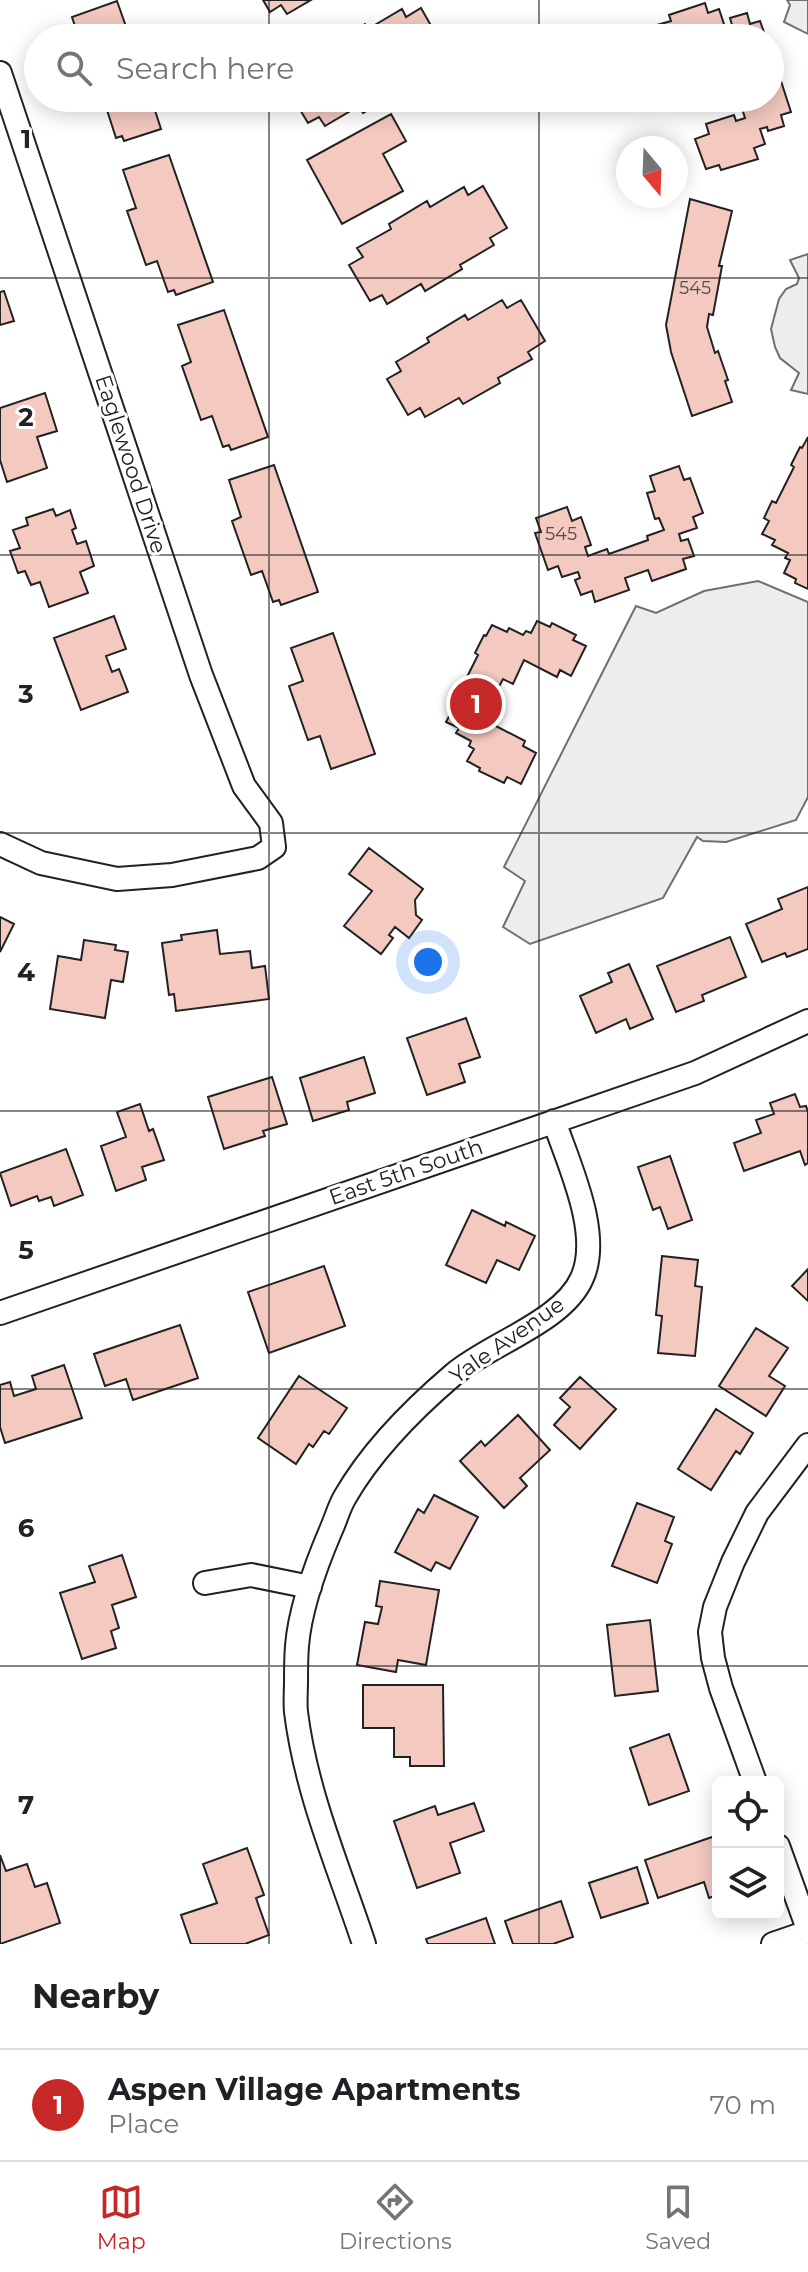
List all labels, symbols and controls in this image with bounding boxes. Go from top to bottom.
search box [24,24,784,112]
icon: search [52,46,96,90]
text: Search here [116,50,294,87]
text: 1 [21,123,31,155]
north arrow [616,136,688,208]
house number: 545 [679,277,711,299]
street label: Eaglewood Drive [89,371,173,557]
text: 2 [18,401,34,433]
house number: 545 [545,523,577,545]
pin: 1 [450,674,502,734]
text: 3 [17,678,34,710]
your location [408,942,448,982]
text: 4 [17,956,35,988]
street label: East 5th South [326,1133,486,1211]
text: 5 [18,1234,34,1266]
street label: Yale Avenue [445,1291,569,1389]
text: 6 [18,1512,35,1544]
map controls [712,1776,784,1920]
button: locate [712,1776,784,1848]
text: 7 [18,1789,34,1821]
button: layers [712,1848,784,1920]
text: Nearby [32,1975,159,2017]
text: Aspen Village Apartments [108,2071,521,2108]
text: 1 [53,2089,63,2121]
text: 70 m [710,2089,776,2121]
text: Place [108,2108,179,2140]
tab: Map [97,2180,146,2255]
tab: Directions [339,2180,452,2255]
tab: Saved [645,2180,711,2255]

